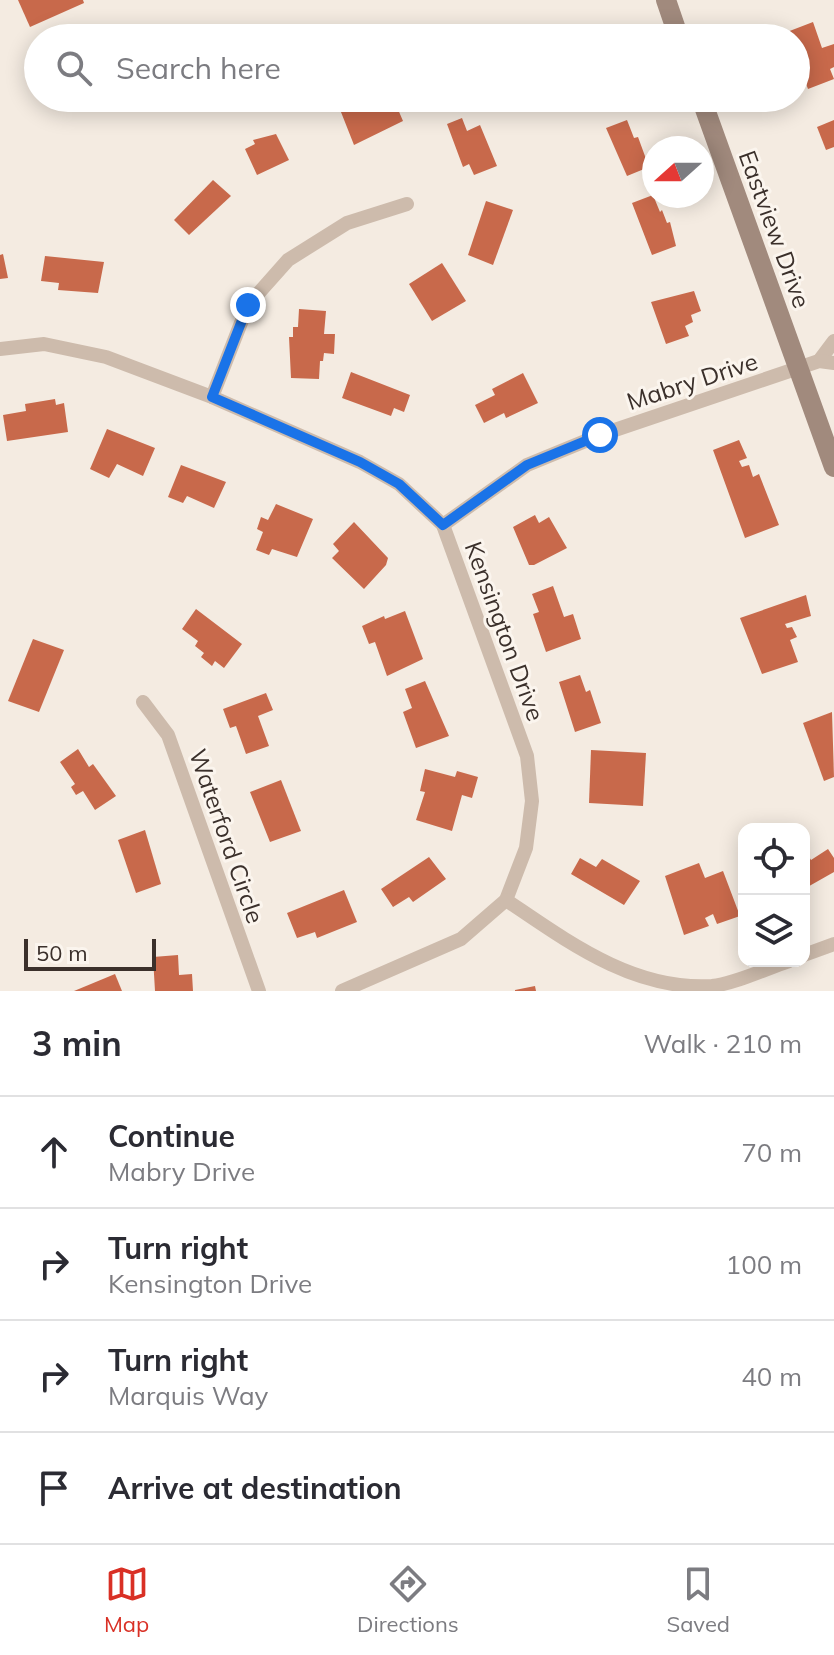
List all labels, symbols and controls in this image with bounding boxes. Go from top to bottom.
search box [24,24,810,112]
icon: search [52,46,96,90]
text: Search here [116,49,281,87]
north arrow [642,136,714,208]
street label: Eastview Drive [733,146,817,312]
route end [230,287,266,323]
street label: Mabry Drive [623,346,761,416]
route start [582,417,618,453]
street label: Kensington Drive [459,537,551,725]
street label: Waterford Circle [183,745,271,927]
map controls [738,823,810,967]
button: locate [738,823,810,895]
button: layers [738,895,810,967]
scale bar [24,935,156,971]
text: 50 m [36,939,87,967]
text: 3 min [32,1022,122,1065]
text: Walk · 210 m [643,1027,802,1060]
text: Continue [108,1117,235,1155]
icon: ahead [32,1130,76,1174]
text: 70 m [741,1136,802,1169]
text: Mabry Drive [108,1155,255,1188]
text: Turn right [108,1229,248,1267]
icon: right [32,1242,76,1286]
text: 100 m [726,1248,802,1281]
text: Kensington Drive [108,1267,312,1300]
text: Turn right [108,1341,248,1379]
icon: right [32,1354,76,1398]
text: 40 m [741,1360,802,1393]
text: Marquis Way [108,1379,268,1412]
icon: arrive [32,1466,76,1510]
text: Arrive at destination [108,1469,402,1507]
tab: Map [104,1562,149,1638]
tab: Directions [357,1562,459,1638]
tab: Saved [667,1562,730,1638]

